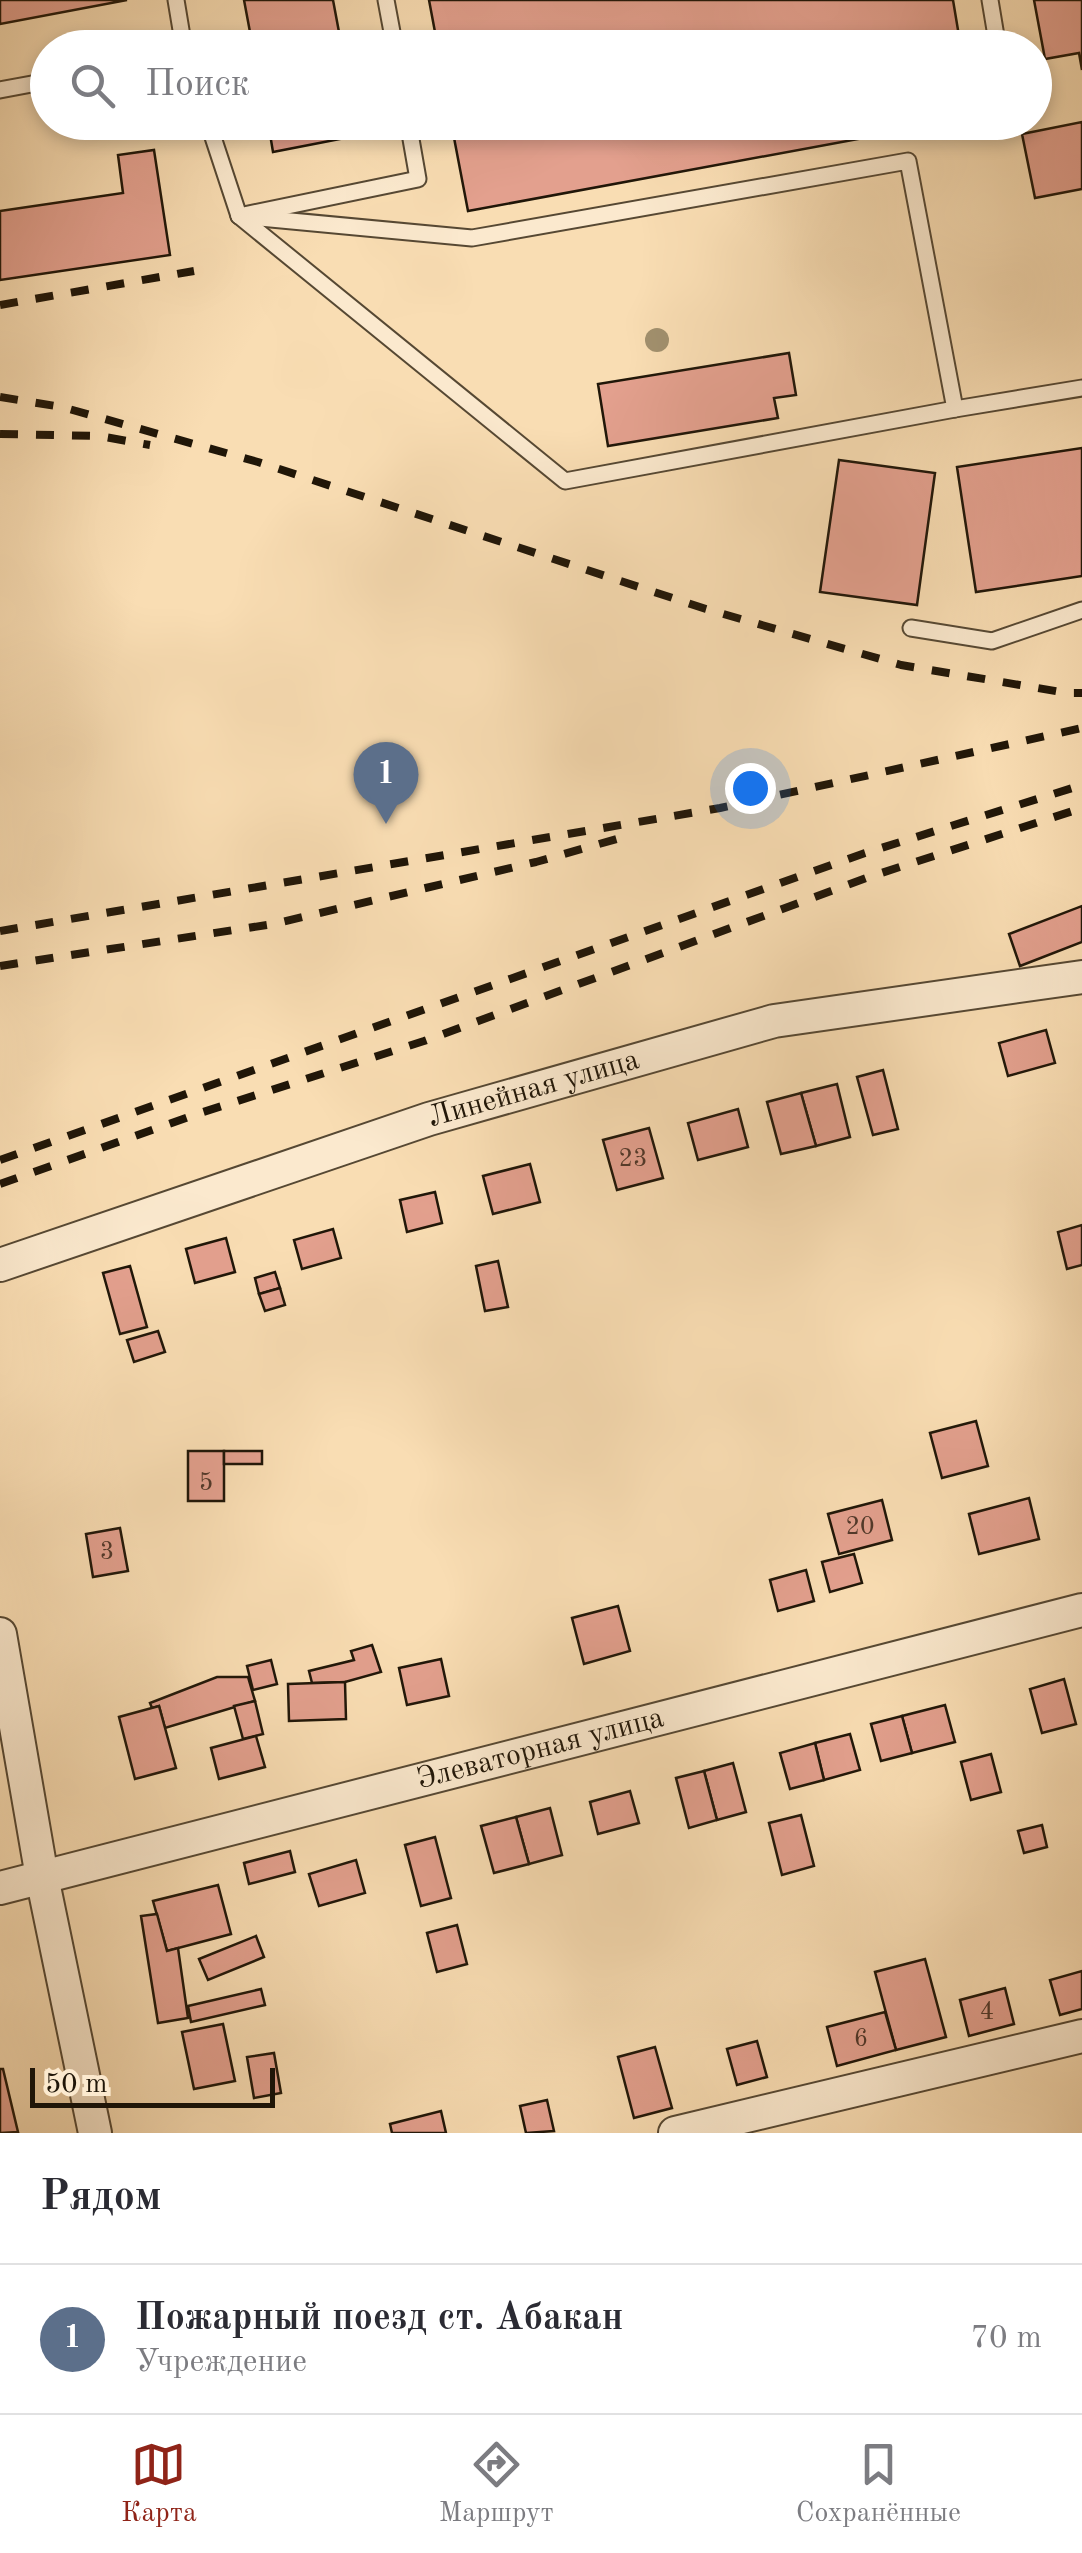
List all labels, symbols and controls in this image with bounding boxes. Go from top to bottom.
search box [30,30,1052,140]
icon: search [65,58,120,113]
text: Поиск [145,66,250,104]
pin: 1 [354,742,418,824]
your location [725,763,776,814]
street label: Линейная улица [425,1045,643,1133]
house number: 23 [618,1147,648,1172]
house number: 5 [199,1471,213,1496]
house number: 20 [845,1515,875,1540]
house number: 3 [100,1540,114,1565]
street label: Элеваторная улица [414,1703,667,1795]
house number: 4 [980,2000,994,2025]
house number: 6 [854,2027,868,2052]
scale bar [30,2063,275,2108]
text: 50 m [45,2071,108,2099]
text: Рядом [40,2177,162,2219]
text: Пожарный поезд ст. Абакан [135,2300,623,2338]
text: 1 [63,2323,82,2355]
text: 70 m [971,2323,1042,2355]
text: Учреждение [135,2347,307,2379]
tab: Карта [121,2437,197,2532]
tab: Маршрут [439,2437,554,2532]
tab: Сохранённые [796,2437,961,2532]

